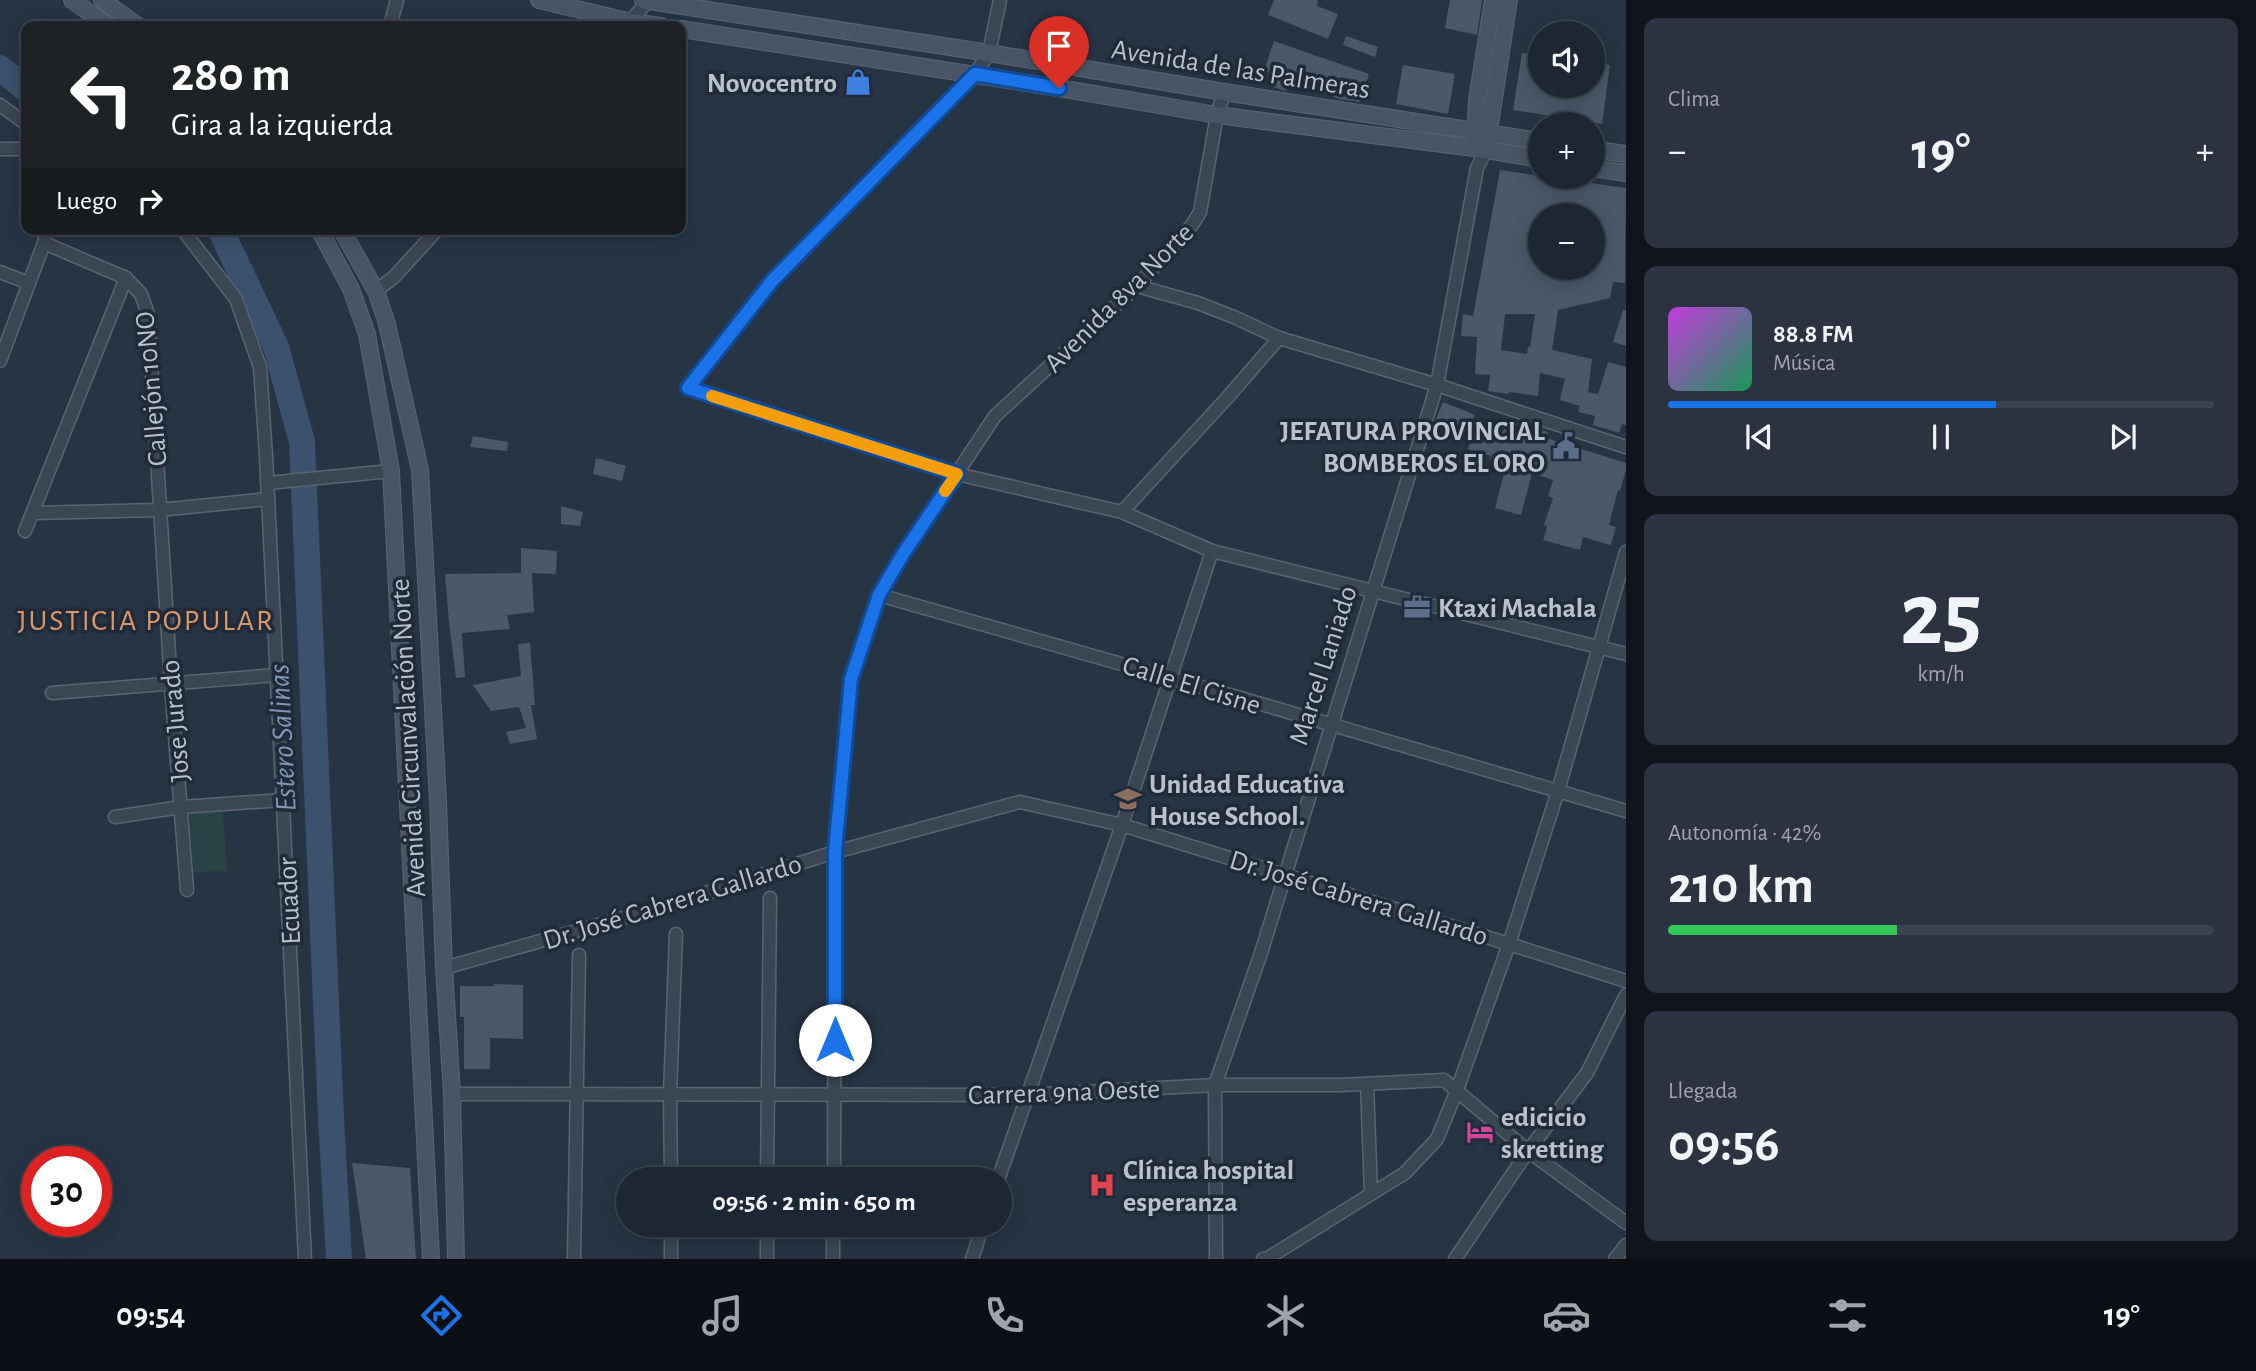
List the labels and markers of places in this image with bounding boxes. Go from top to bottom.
pin [1029,16,1089,88]
shop icon: Novocentro [843,67,873,97]
place label: Novocentro [707,70,837,98]
place label: JEFATURA PROVINCIAL BOMBEROS EL ORO [1280,418,1546,478]
public building icon: JEFATURA PROVINCIAL BOMBEROS EL ORO [1551,431,1581,461]
office icon: Ktaxi Machala [1402,592,1432,622]
place label: Ktaxi Machala [1438,595,1597,623]
place label: Unidad Educativa House School. [1149,771,1345,831]
school or university icon: Unidad Educativa House School. [1113,784,1143,814]
place label: edicicio skretting [1501,1104,1605,1164]
hotel icon: edicicio skretting [1465,1117,1495,1147]
place label: Clínica hospital esperanza [1123,1157,1294,1217]
hospital icon: Clínica hospital esperanza [1087,1170,1117,1200]

